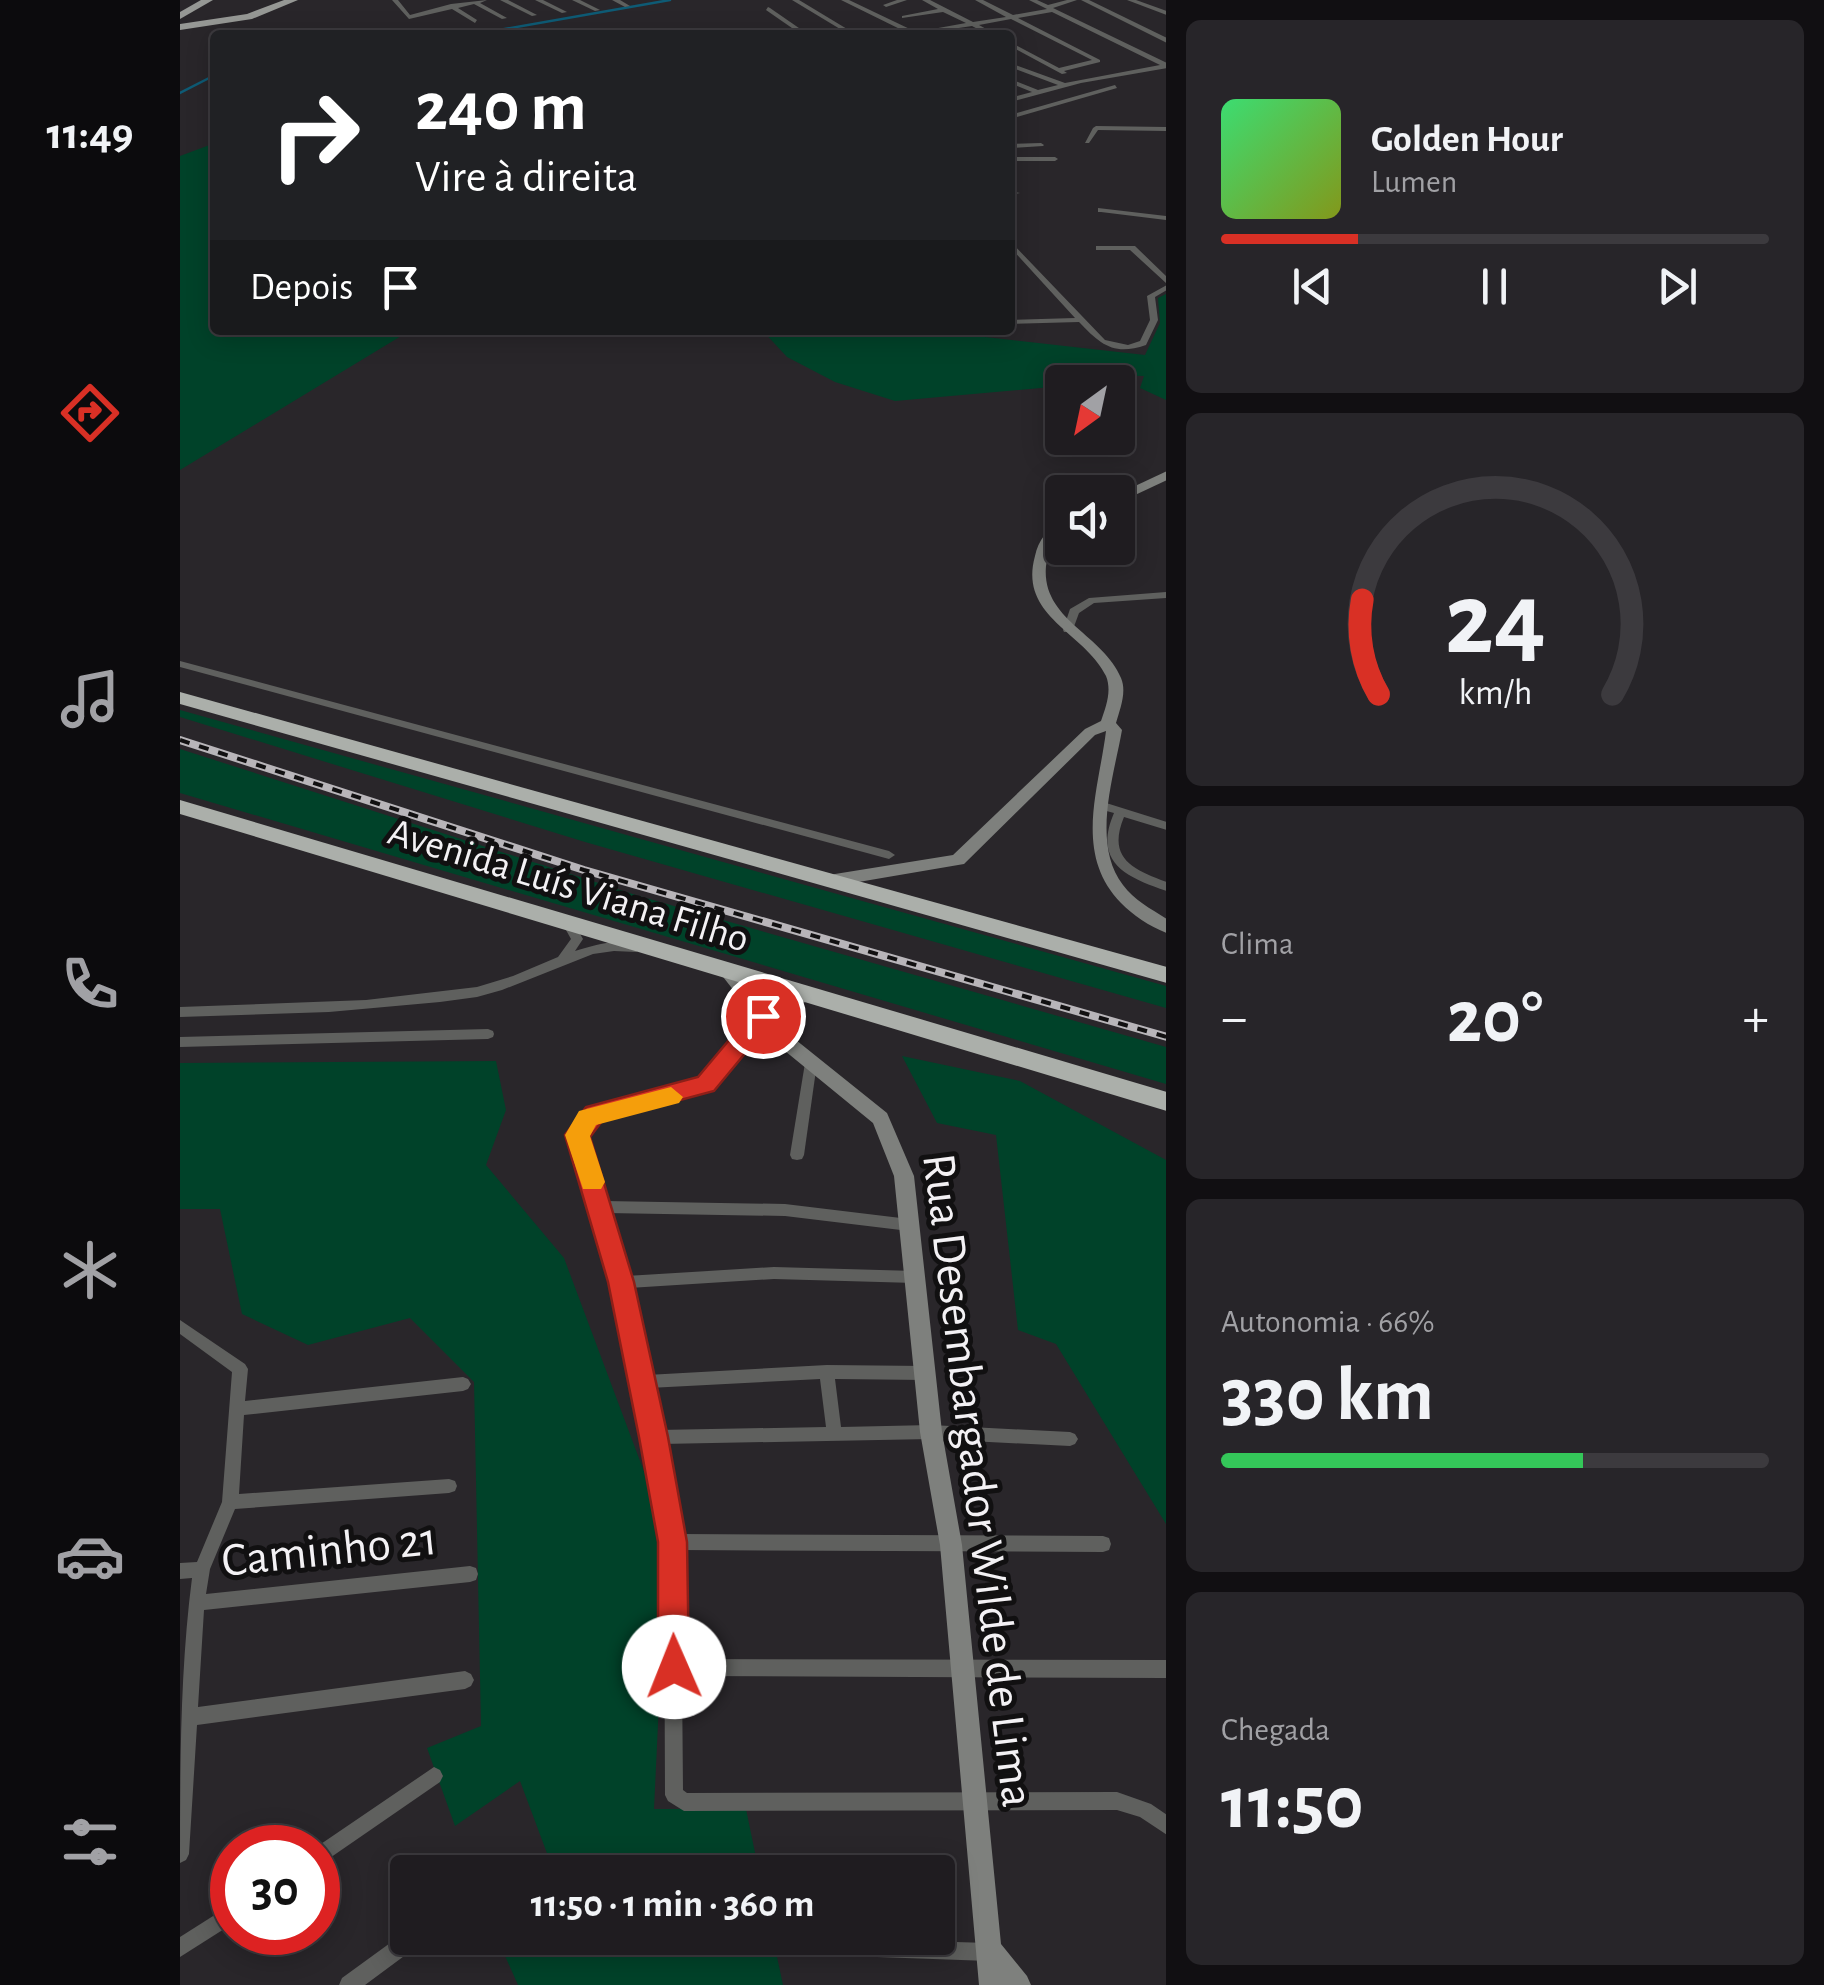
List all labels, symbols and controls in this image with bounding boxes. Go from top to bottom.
icon: right [250,70,380,200]
text: 240 m [415,73,587,143]
text: 11:49 [46,112,134,157]
text: Golden Hour [1371,121,1563,159]
text: Vire à direita [415,155,638,200]
text: Lumen [1371,166,1457,198]
icon: previous [1285,259,1340,314]
icon: pause [1467,259,1522,314]
icon: next [1650,259,1705,314]
icon: arrive [373,260,428,315]
text: Depois [250,269,353,307]
north arrow [1045,365,1135,455]
map controls [1045,365,1135,565]
icon: directions [55,378,125,448]
button: sound [1045,475,1135,565]
text: 24 [1444,569,1546,673]
icon: music [55,664,125,734]
text: km/h [1458,675,1532,711]
street label: Avenida Luís Viana Filho [383,812,753,960]
text: Clima [1221,928,1294,960]
icon: phone [55,949,125,1019]
pin [721,974,806,1059]
text: 20° [1447,981,1543,1056]
icon: arrive [736,989,791,1044]
text: − [1221,991,1247,1046]
text: + [1743,991,1769,1046]
street label: Rua Desembargador Wilde de Lima [913,1151,1041,1810]
icon: climate [55,1235,125,1305]
text: Autonomia · 66% [1221,1306,1435,1338]
text: 330 km [1221,1359,1434,1434]
street label: Caminho 21 [219,1516,439,1586]
icon: car [55,1521,125,1591]
position arrow [622,1615,726,1719]
text: Chegada [1221,1714,1330,1746]
text: 11:50 [1221,1767,1364,1842]
icon: filters [55,1807,125,1877]
speed limit sign: 30 [210,1825,340,1955]
text: 11:50 · 1 min · 360 m [531,1886,814,1924]

